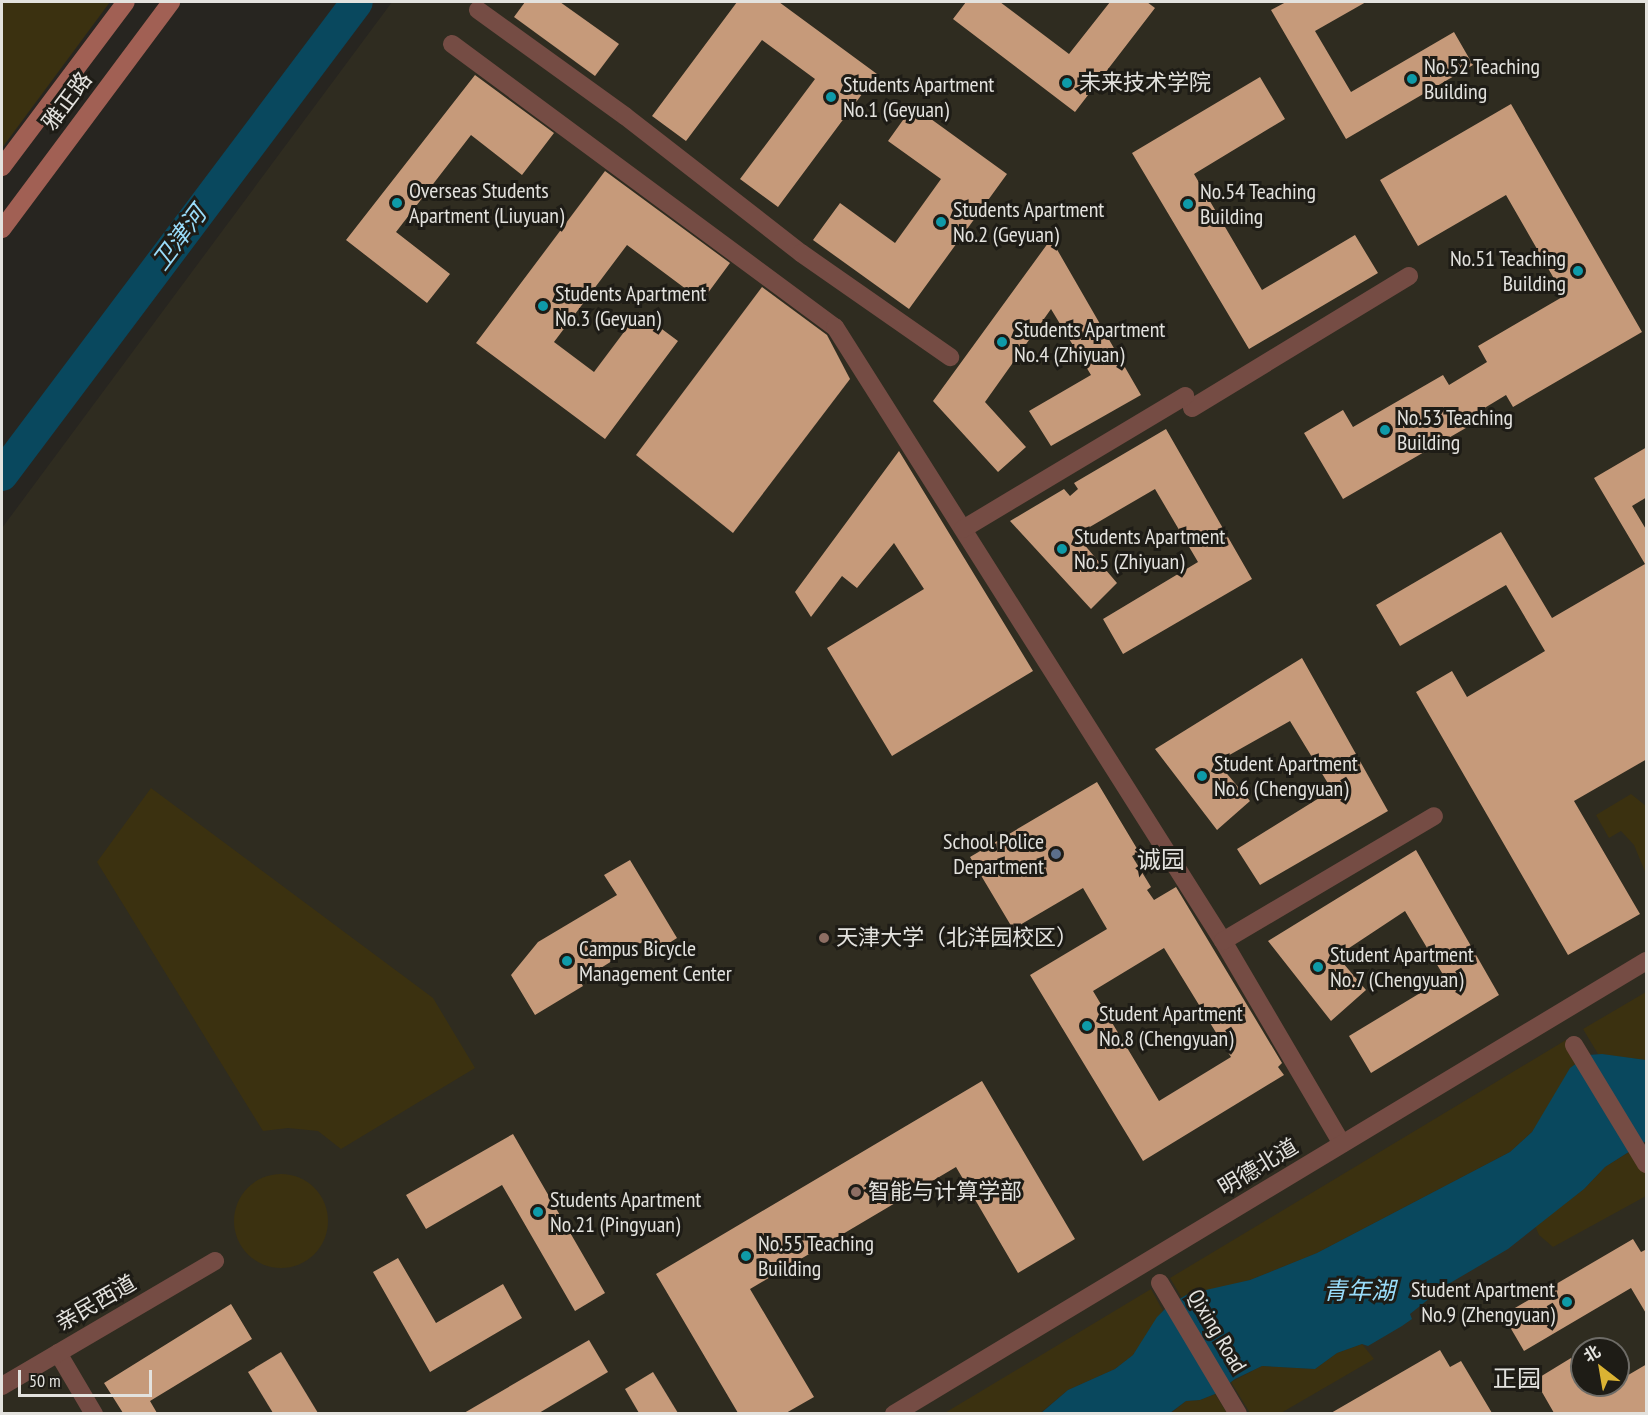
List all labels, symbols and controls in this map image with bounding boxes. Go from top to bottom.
place label: No.52 Teaching Building [1424,53,1541,104]
street label: 雅正路 [37,67,97,135]
place label: 未来技术学院 [1079,70,1211,96]
place label: Students Apartment No.1 (Geyuan) [843,71,995,122]
marker: No.52 Teaching Building [1405,72,1419,86]
marker: 未来技术学院 [1060,76,1074,90]
marker: Students Apartment No.1 (Geyuan) [824,90,838,104]
place label: Overseas Students Apartment (Liuyuan) [409,177,564,228]
place label: No.54 Teaching Building [1200,178,1317,230]
marker: Overseas Students Apartment (Liuyuan) [390,196,404,210]
place label: Students Apartment No.2 (Geyuan) [953,196,1105,248]
marker: No.54 Teaching Building [1181,197,1195,211]
water label: 卫津河 [146,201,212,275]
marker: Students Apartment No.2 (Geyuan) [934,215,948,229]
place label: No.51 Teaching Building [1449,245,1566,296]
marker: No.51 Teaching Building [1571,264,1585,278]
place label: Students Apartment No.3 (Geyuan) [555,280,707,332]
marker: Students Apartment No.3 (Geyuan) [536,299,550,313]
place label: Students Apartment No.4 (Zhiyuan) [1014,316,1166,368]
marker: Students Apartment No.4 (Zhiyuan) [995,335,1009,349]
place label: No.53 Teaching Building [1397,404,1514,456]
marker: No.53 Teaching Building [1378,423,1392,437]
place label: Students Apartment No.5 (Zhiyuan) [1074,523,1226,574]
marker: Students Apartment No.5 (Zhiyuan) [1055,542,1069,556]
place label: Student Apartment No.6 (Chengyuan) [1214,750,1358,802]
marker: Student Apartment No.6 (Chengyuan) [1195,769,1209,783]
place label: School Police Department [943,828,1044,879]
district label: 诚园 [1137,846,1185,874]
marker: School Police Department [1049,847,1063,861]
place label: 天津大学（北洋园校区） [836,925,1078,951]
marker: 天津大学（北洋园校区） [817,931,831,945]
place label: Campus Bicycle Management Center [579,935,732,986]
place label: Student Apartment No.7 (Chengyuan) [1330,941,1474,992]
marker: Campus Bicycle Management Center [560,954,574,968]
marker: Student Apartment No.7 (Chengyuan) [1311,960,1325,974]
place label: Student Apartment No.8 (Chengyuan) [1099,1000,1243,1052]
marker: Student Apartment No.8 (Chengyuan) [1080,1019,1094,1033]
street label: 明德北道 [1213,1133,1303,1201]
place label: 智能与计算学部 [868,1179,1022,1205]
marker: 智能与计算学部 [849,1185,863,1199]
place label: Students Apartment No.21 (Pingyuan) [550,1186,702,1238]
marker: Students Apartment No.21 (Pingyuan) [531,1205,545,1219]
place label: No.55 Teaching Building [758,1230,875,1282]
marker: No.55 Teaching Building [739,1249,753,1263]
street label: 亲民西道 [51,1270,141,1336]
place label: Student Apartment No.9 (Zhengyuan) [1411,1276,1555,1328]
water label: 青年湖 [1323,1277,1395,1305]
street label: Qixing Road [1182,1285,1252,1377]
marker: Student Apartment No.9 (Zhengyuan) [1560,1295,1574,1309]
north arrow [1570,1337,1630,1397]
text: 北 [1580,1341,1604,1366]
scale bar [21,1358,154,1396]
district label: 正园 [1493,1365,1541,1393]
text: 50 m [29,1369,61,1392]

